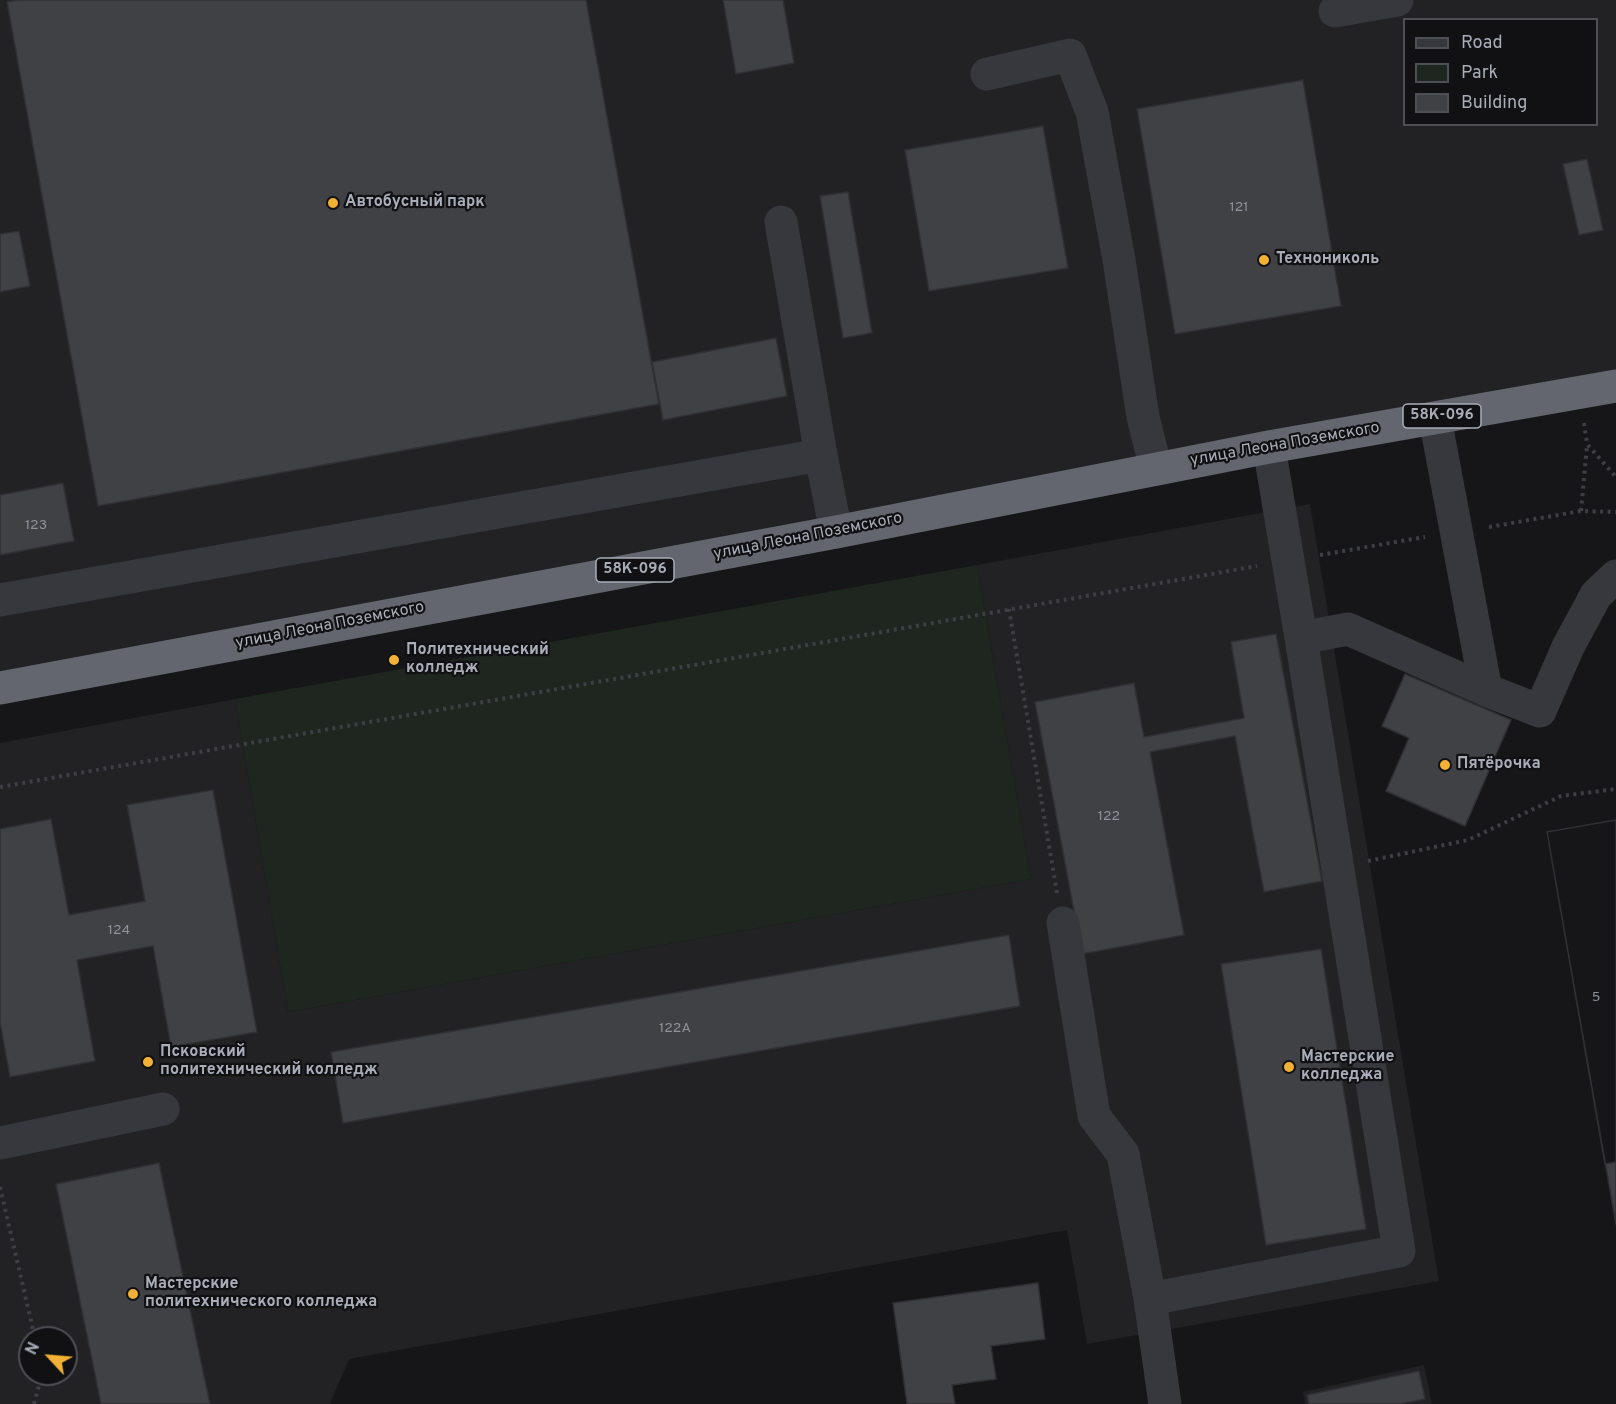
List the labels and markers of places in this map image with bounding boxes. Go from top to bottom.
place label: Автобусный парк [345,193,485,213]
marker: Автобусный парк [326,196,340,210]
place label: Технониколь [1276,250,1379,270]
marker: Технониколь [1257,253,1271,267]
place label: Политехнический колледж [406,641,549,679]
marker: Политехнический колледж [387,653,401,667]
place label: Пятёрочка [1457,755,1541,775]
marker: Пятёрочка [1438,758,1452,772]
place label: Псковский политехнический колледж [160,1043,378,1081]
place label: Мастерские колледжа [1301,1048,1394,1086]
marker: Псковский политехнический колледж [141,1055,155,1069]
marker: Мастерские колледжа [1282,1060,1296,1074]
place label: Мастерские политехнического колледжа [145,1275,377,1313]
marker: Мастерские политехнического колледжа [126,1287,140,1301]

